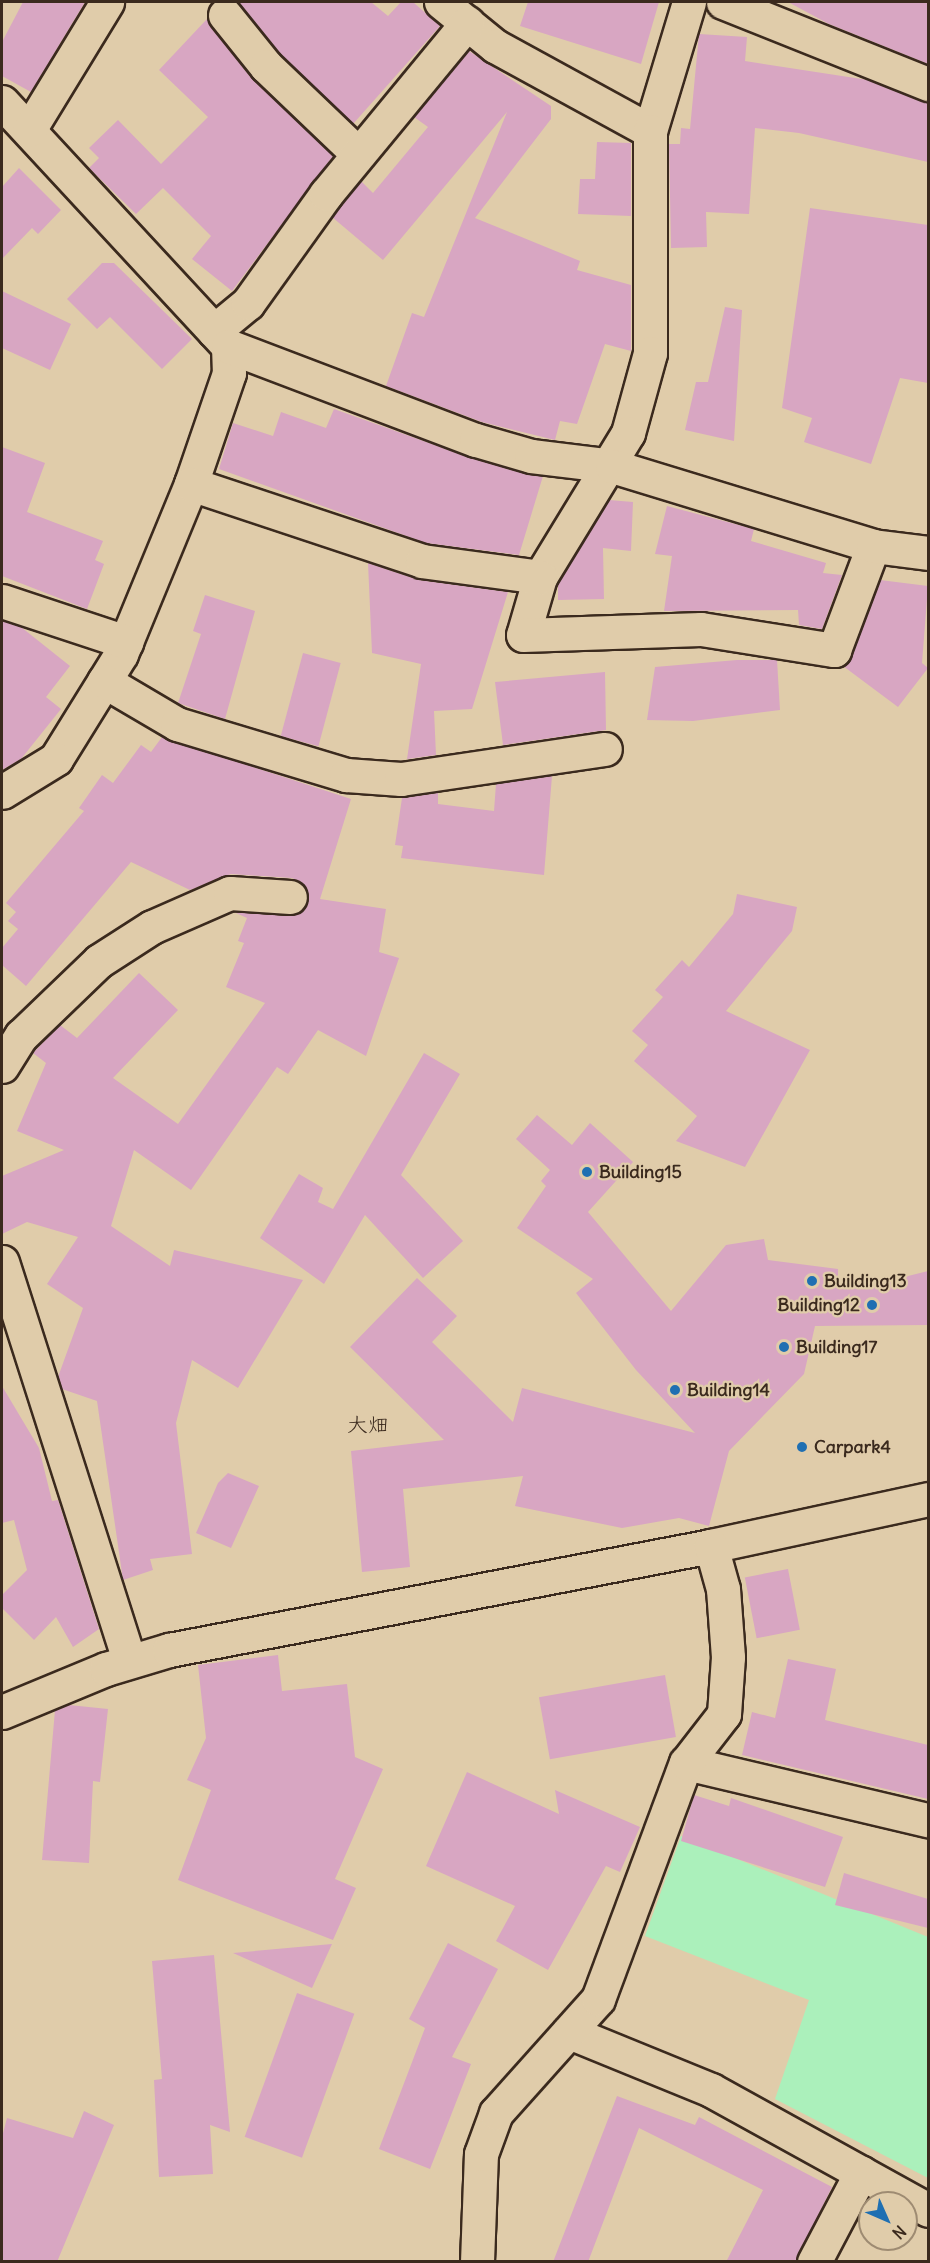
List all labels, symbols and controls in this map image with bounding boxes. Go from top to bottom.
place label: Building15 [599,1161,682,1183]
marker: Building15 [580,1165,594,1179]
place label: Building13 [824,1270,907,1292]
marker: Building13 [805,1274,819,1288]
place label: Building12 [778,1294,860,1316]
marker: Building12 [865,1298,879,1312]
place label: Building17 [796,1336,877,1358]
marker: Building17 [777,1340,791,1354]
place label: Building14 [687,1379,770,1401]
marker: Building14 [668,1383,682,1397]
district label: 大畑 [347,1412,389,1438]
place label: Carpark4 [814,1436,891,1458]
marker: Carpark4 [795,1440,809,1454]
north arrow [858,2191,918,2251]
text: N [888,2221,910,2243]

